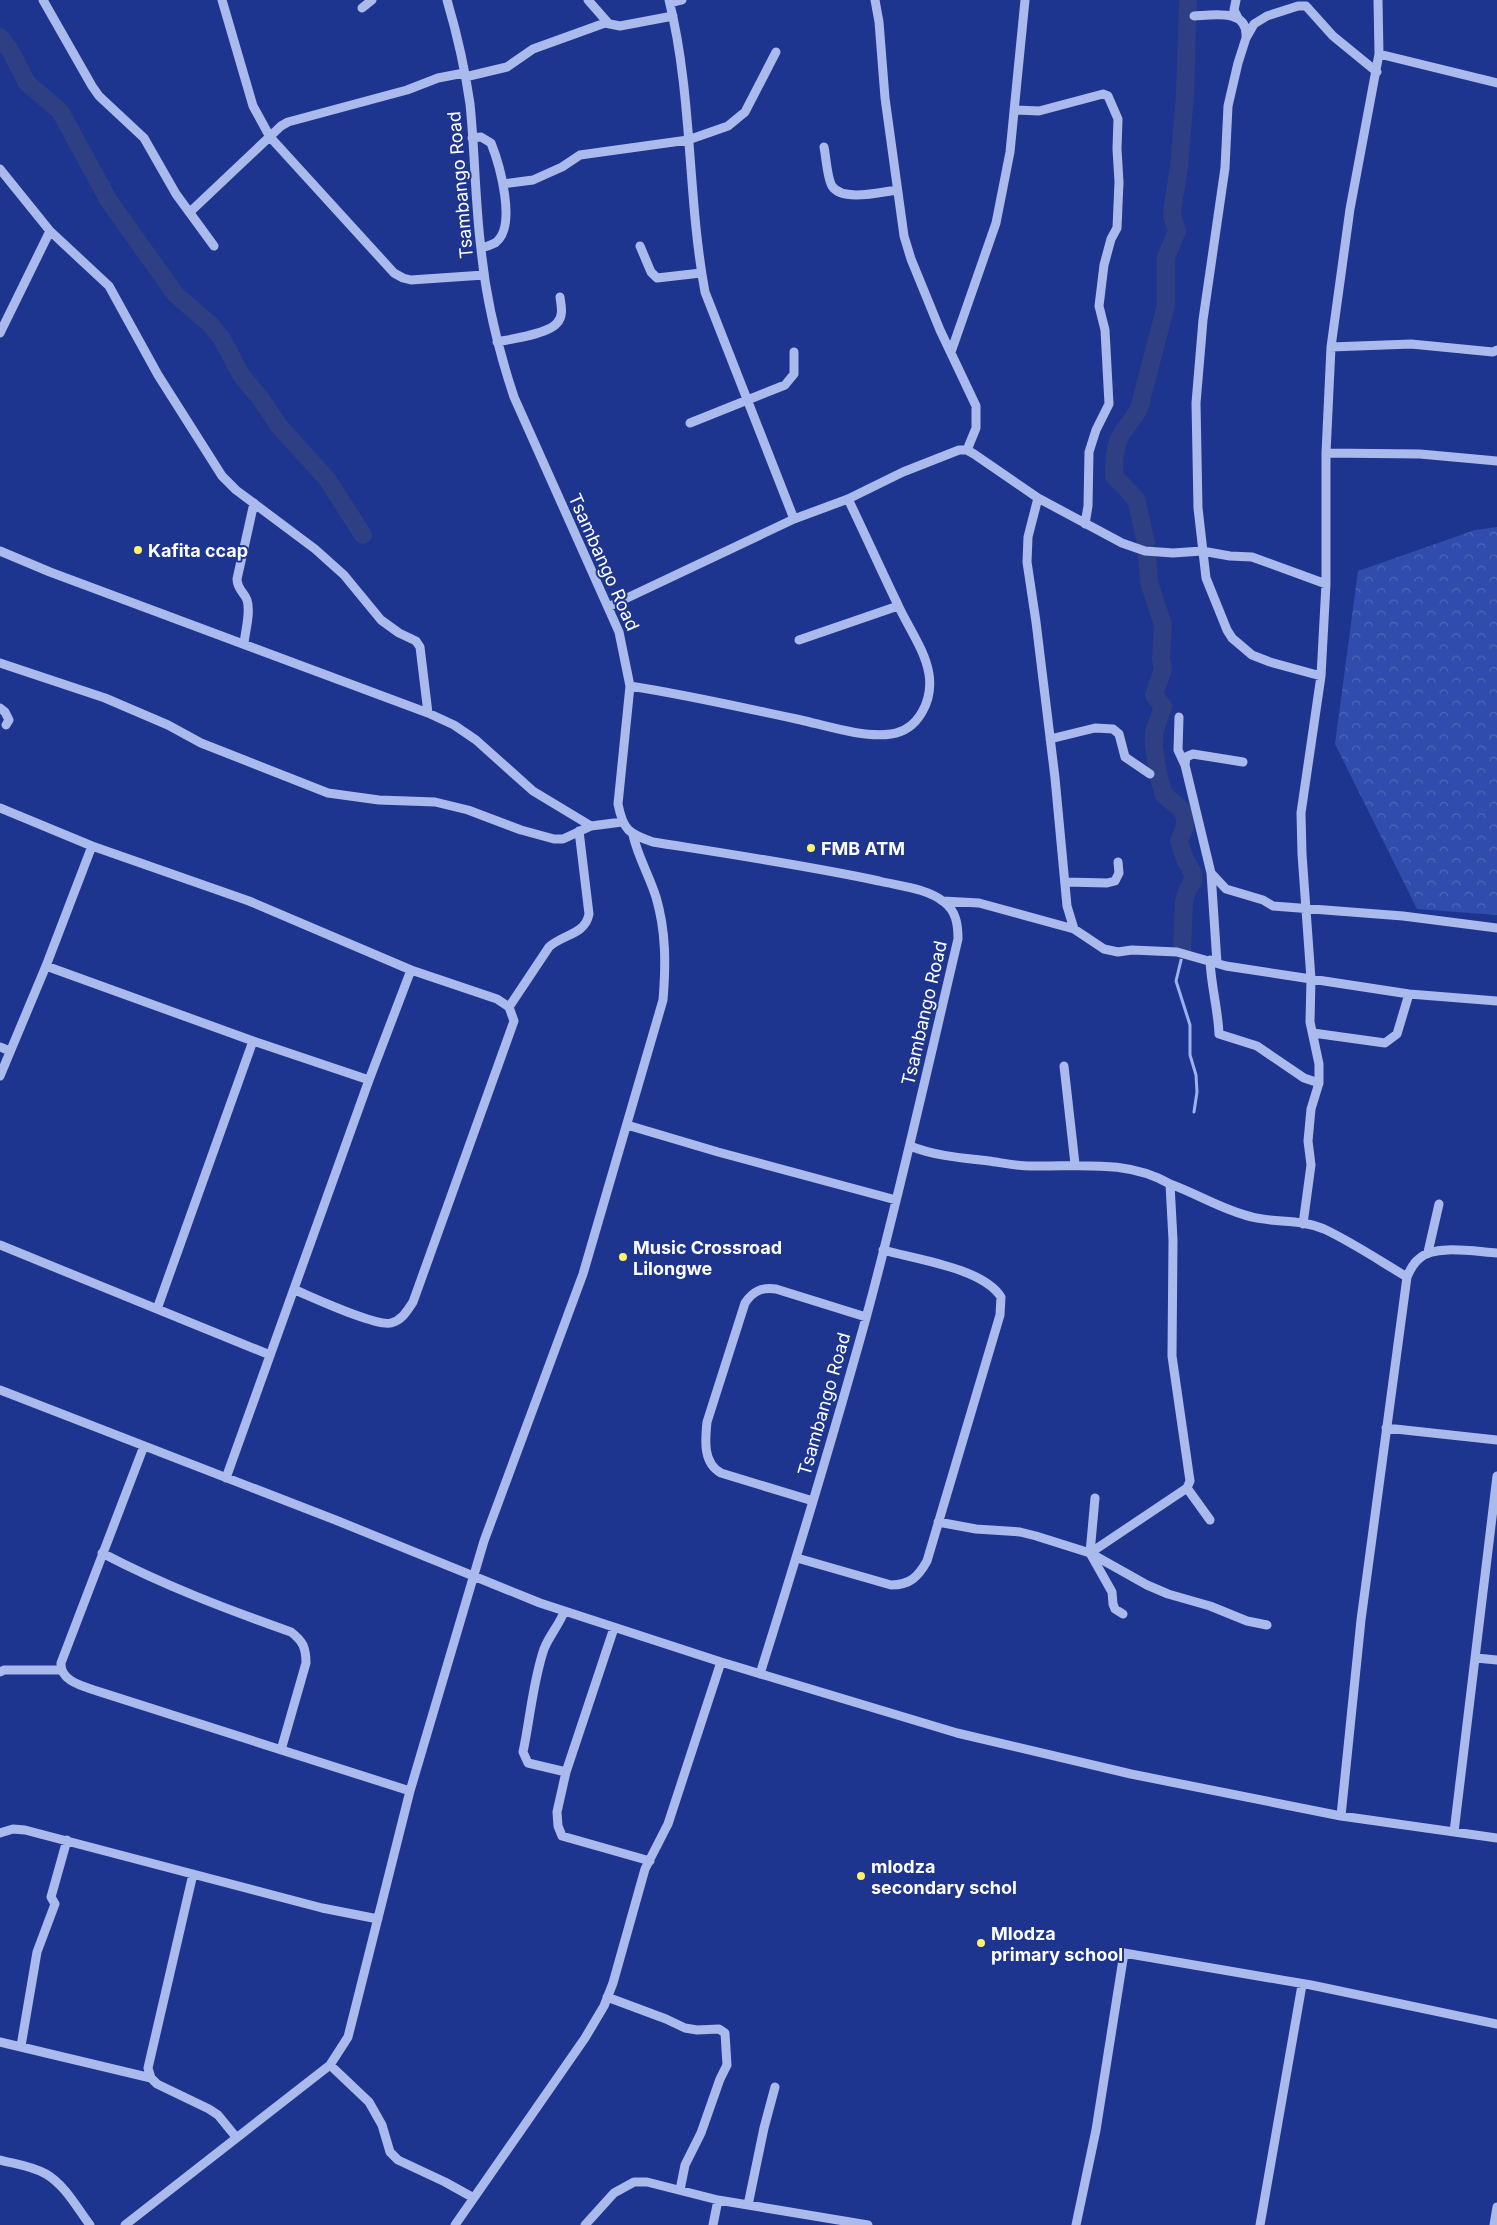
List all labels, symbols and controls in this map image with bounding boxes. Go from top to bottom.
street label: Tsambango Road [443,110,477,260]
street label: Tsambango Road [564,490,644,634]
place label: Kafita ccap [148,540,248,561]
marker: Kafita ccap [132,544,144,556]
place label: FMB ATM [821,838,905,859]
marker: FMB ATM [805,842,817,854]
street label: Tsambango Road [897,939,951,1087]
place label: Music Crossroad Lilongwe [633,1237,782,1279]
marker: Music Crossroad Lilongwe [617,1251,629,1263]
street label: Tsambango Road [794,1330,854,1478]
place label: mlodza secondary schol [871,1856,1017,1898]
marker: mlodza secondary schol [855,1870,867,1882]
place label: Mlodza primary school [991,1923,1123,1965]
marker: Mlodza primary school [975,1937,987,1949]

